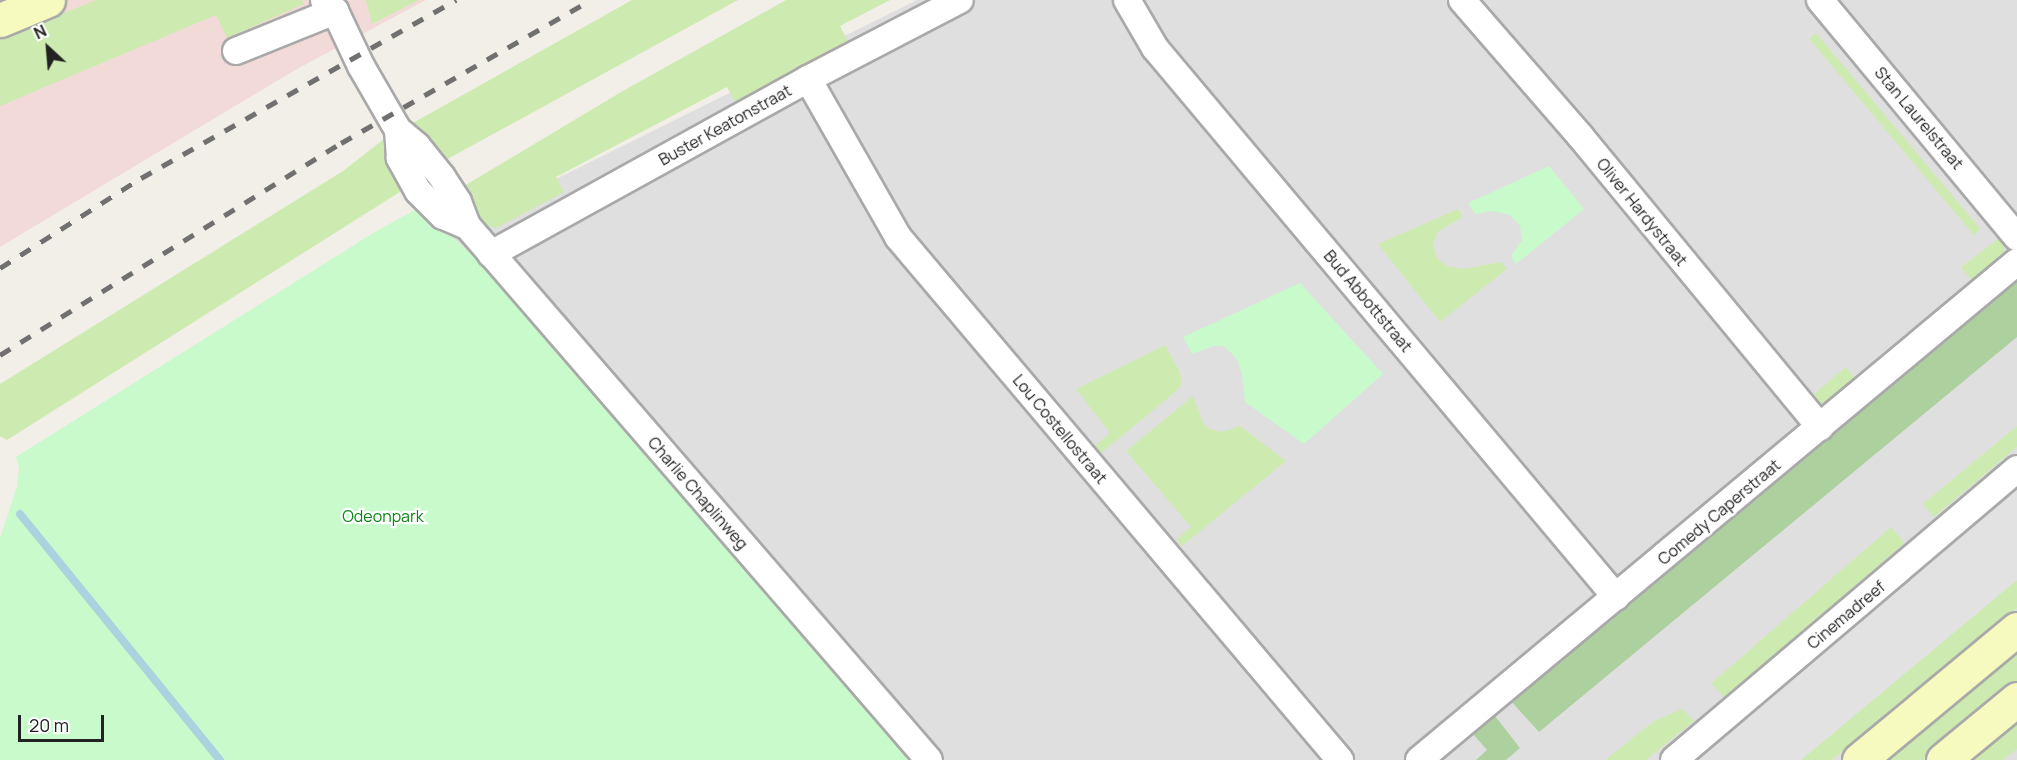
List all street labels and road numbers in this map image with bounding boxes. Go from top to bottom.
street label: Stan Laurelstraat [1871,63,1967,173]
street label: Buster Keatonstraat [655,81,795,169]
street label: Oliver Hardystraat [1593,154,1691,270]
street label: Bud Abbottstraat [1320,246,1416,356]
street label: Lou Costellostraat [1009,371,1111,487]
street label: Charlie Chaplinweg [644,433,752,553]
street label: Comedy Caperstraat [1654,455,1784,569]
street label: Cinemadreef [1803,577,1889,653]

